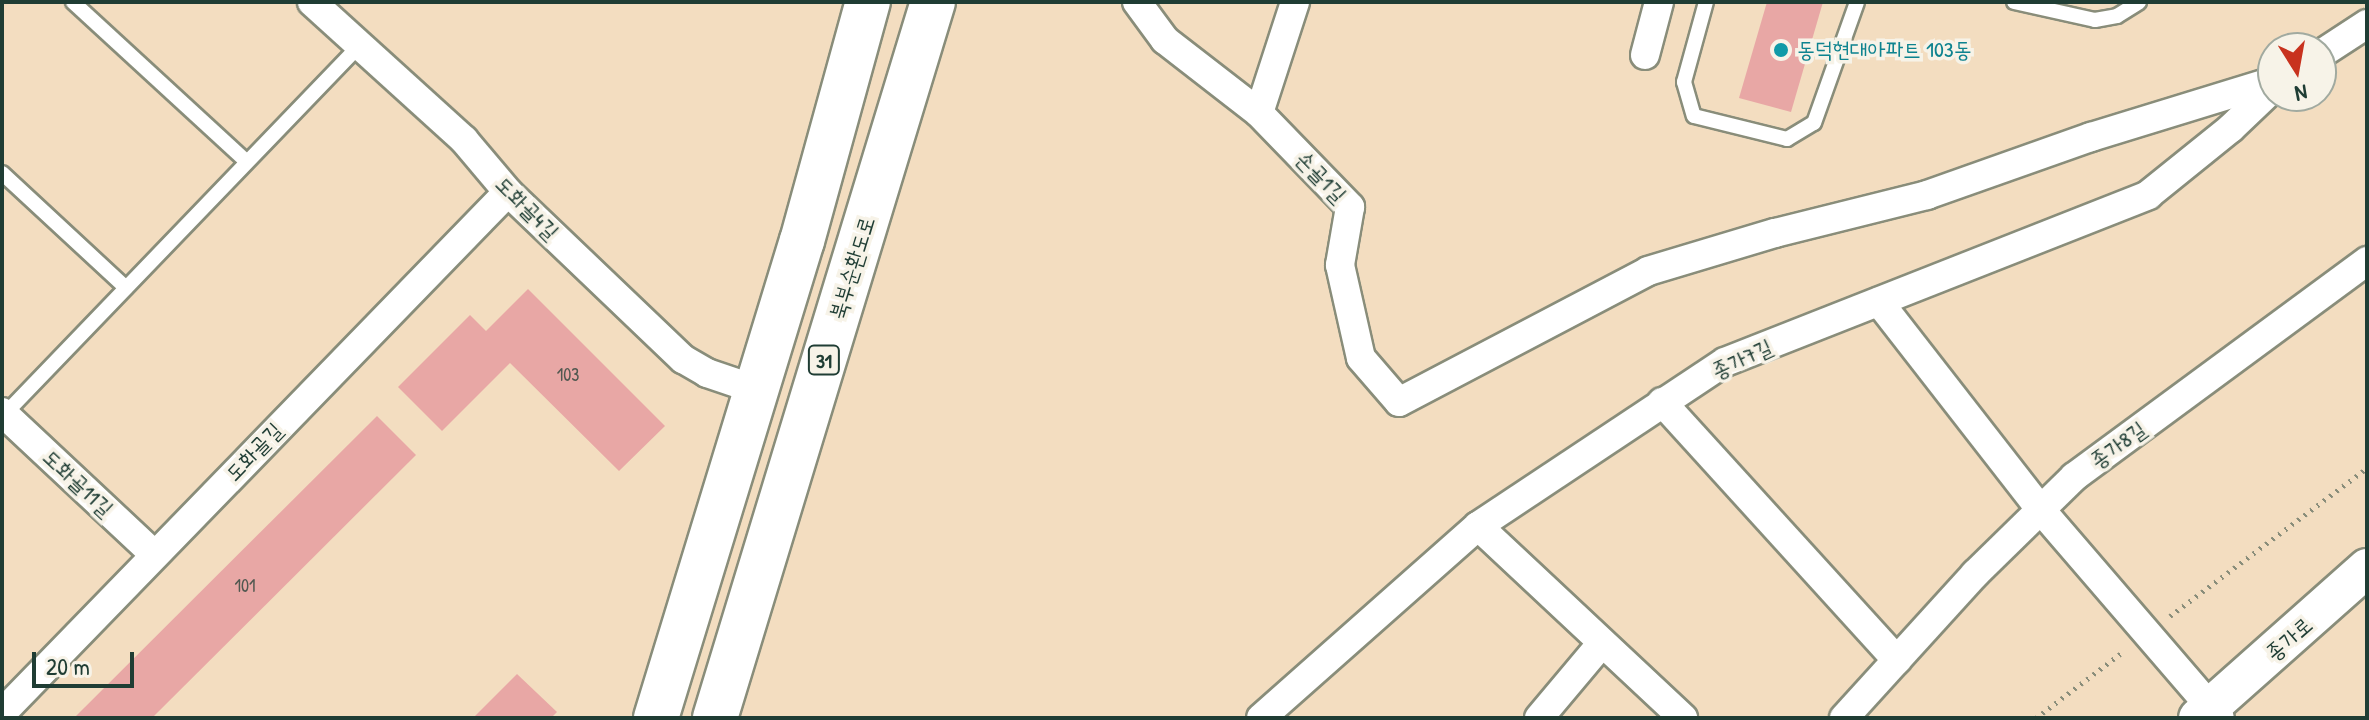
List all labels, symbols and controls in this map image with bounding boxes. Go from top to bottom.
north arrow [2257,32,2337,112]
place label: 동덕현대아파트 103동 [1797,37,1971,63]
marker: 동덕현대아파트 103동 [1772,41,1790,59]
text: N [2293,78,2310,109]
street label: 손골1길 [1290,146,1352,208]
street label: 도화골4길 [490,171,564,245]
street label: 북부순환도로 [824,213,880,323]
street label: 종가7길 [1707,334,1777,384]
road number: 31 [806,344,842,376]
house number: 103 [557,364,579,386]
street label: 종가8길 [2085,416,2151,474]
street label: 도화골길 [220,417,288,487]
street label: 도화골11길 [37,444,119,522]
house number: 101 [234,575,256,597]
street label: 종가로 [2260,612,2318,666]
scale bar [36,636,138,686]
text: 20 m [46,650,90,682]

